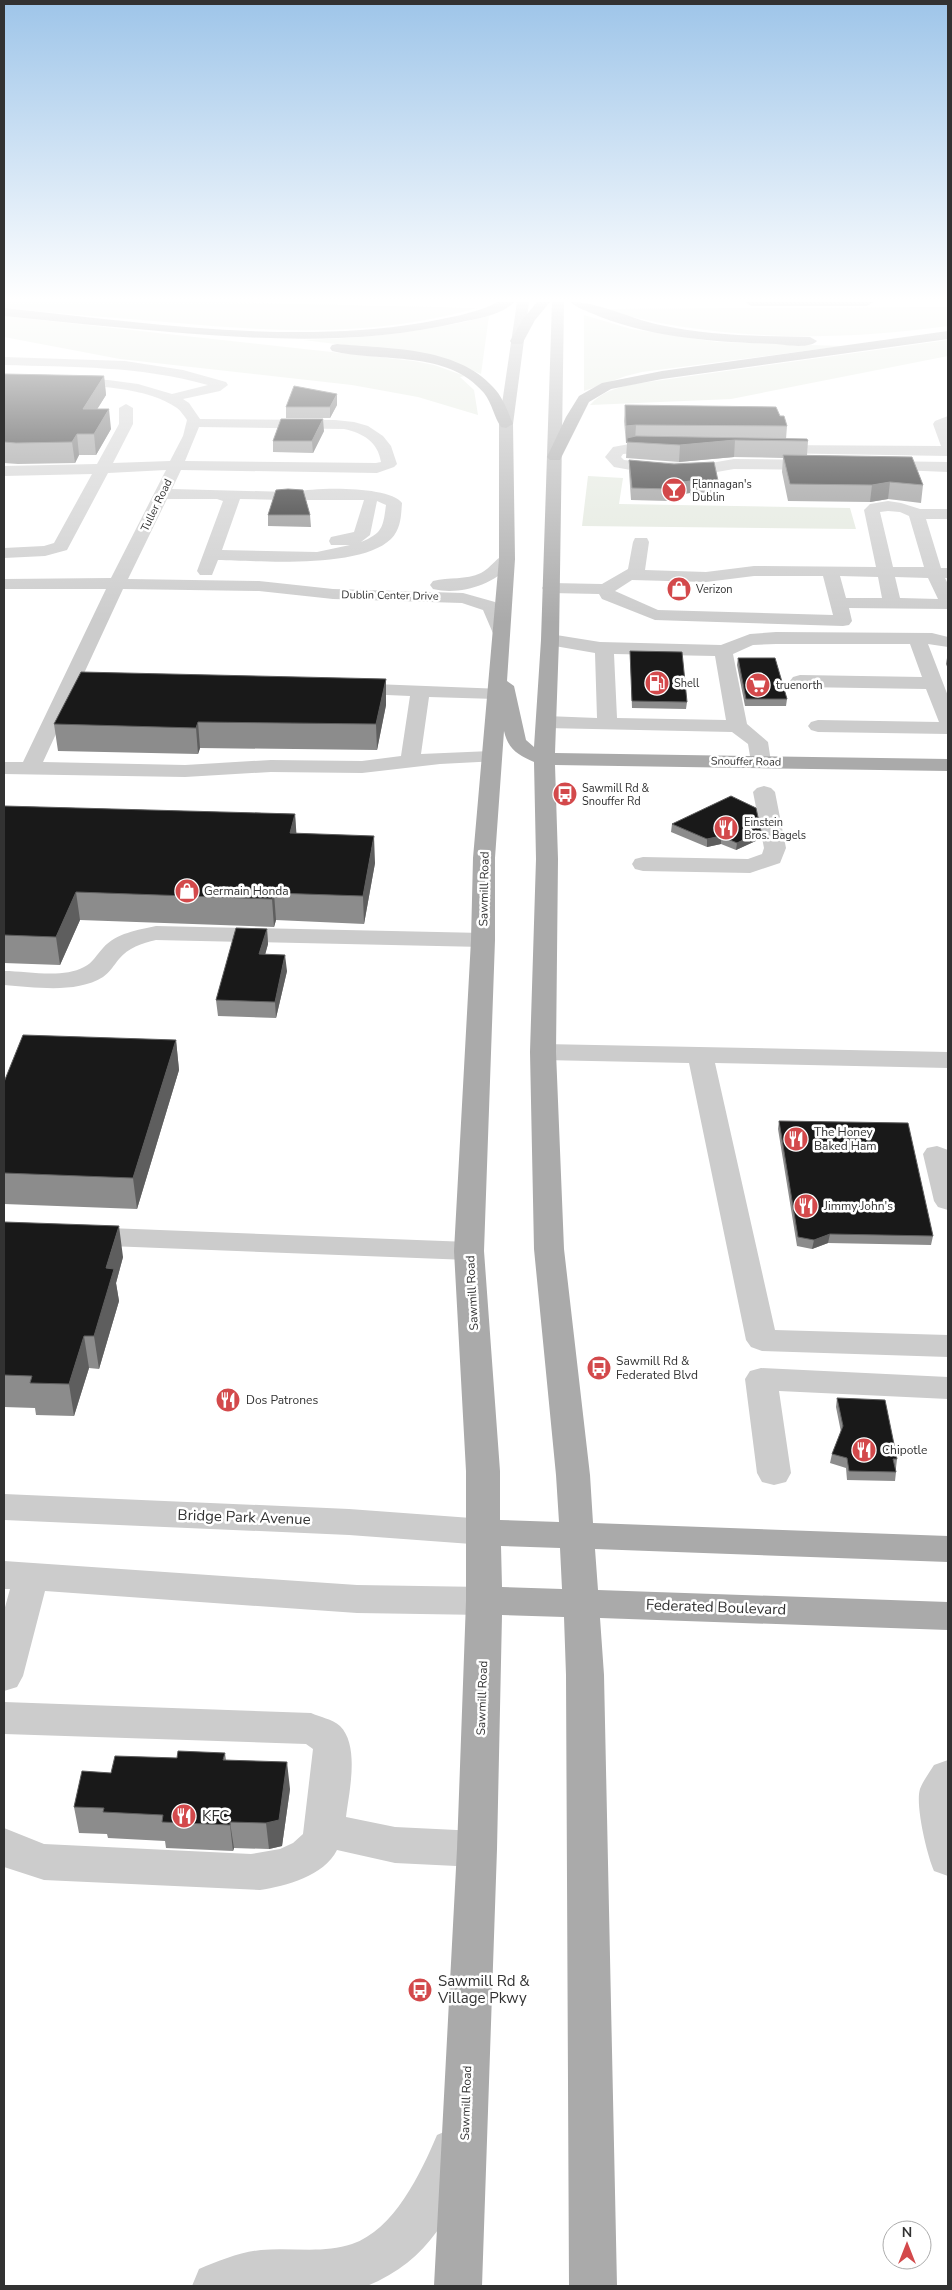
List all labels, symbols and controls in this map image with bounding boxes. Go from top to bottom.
street label: Tuller Road [137,476,176,534]
bar icon: Flannagan's Dublin [661,477,687,503]
place label: Flannagan's Dublin [692,477,752,505]
shop icon: Verizon [666,576,692,602]
place label: Verizon [695,582,733,597]
street label: Dublin Center Drive [341,587,439,604]
fuel station icon: Shell [644,670,670,696]
supermarket icon: truenorth [745,672,771,698]
place label: Shell [674,676,700,691]
place label: truenorth [776,678,823,693]
street label: Snouffer Road [711,753,781,770]
bus stop icon: Sawmill Rd & Snouffer Rd [552,781,578,807]
place label: Sawmill Rd & Snouffer Rd [582,781,650,809]
restaurant icon: Einstein Bros. Bagels [713,815,739,841]
place label: Einstein Bros. Bagels [744,815,806,843]
street label: Sawmill Road [475,851,493,927]
shop icon: Germain Honda [174,878,200,904]
place label: Germain Honda [204,883,289,899]
place label: The Honey Baked Ham [814,1124,877,1154]
restaurant icon: The Honey Baked Ham [783,1126,809,1152]
restaurant icon: Jimmy John's [793,1193,819,1219]
place label: Jimmy John's [823,1198,893,1214]
street label: Sawmill Road [462,1255,482,1331]
place label: Sawmill Rd & Federated Blvd [616,1353,698,1383]
bus stop icon: Sawmill Rd & Federated Blvd [586,1355,612,1381]
restaurant icon: Dos Patrones [215,1387,241,1413]
place label: Dos Patrones [246,1392,318,1408]
restaurant icon: Chipotle [851,1437,877,1463]
place label: Chipotle [882,1442,927,1458]
street label: Bridge Park Avenue [177,1505,311,1529]
street label: Federated Boulevard [646,1595,786,1619]
street label: Sawmill Road [473,1660,491,1736]
restaurant icon: KFC [171,1803,197,1829]
place label: KFC [202,1806,229,1826]
place label: Sawmill Rd & Village Pkwy [437,1971,530,2008]
bus stop icon: Sawmill Rd & Village Pkwy [407,1977,433,2003]
street label: Sawmill Road [457,2065,475,2141]
north arrow [882,2220,932,2270]
text: N [902,2223,912,2242]

